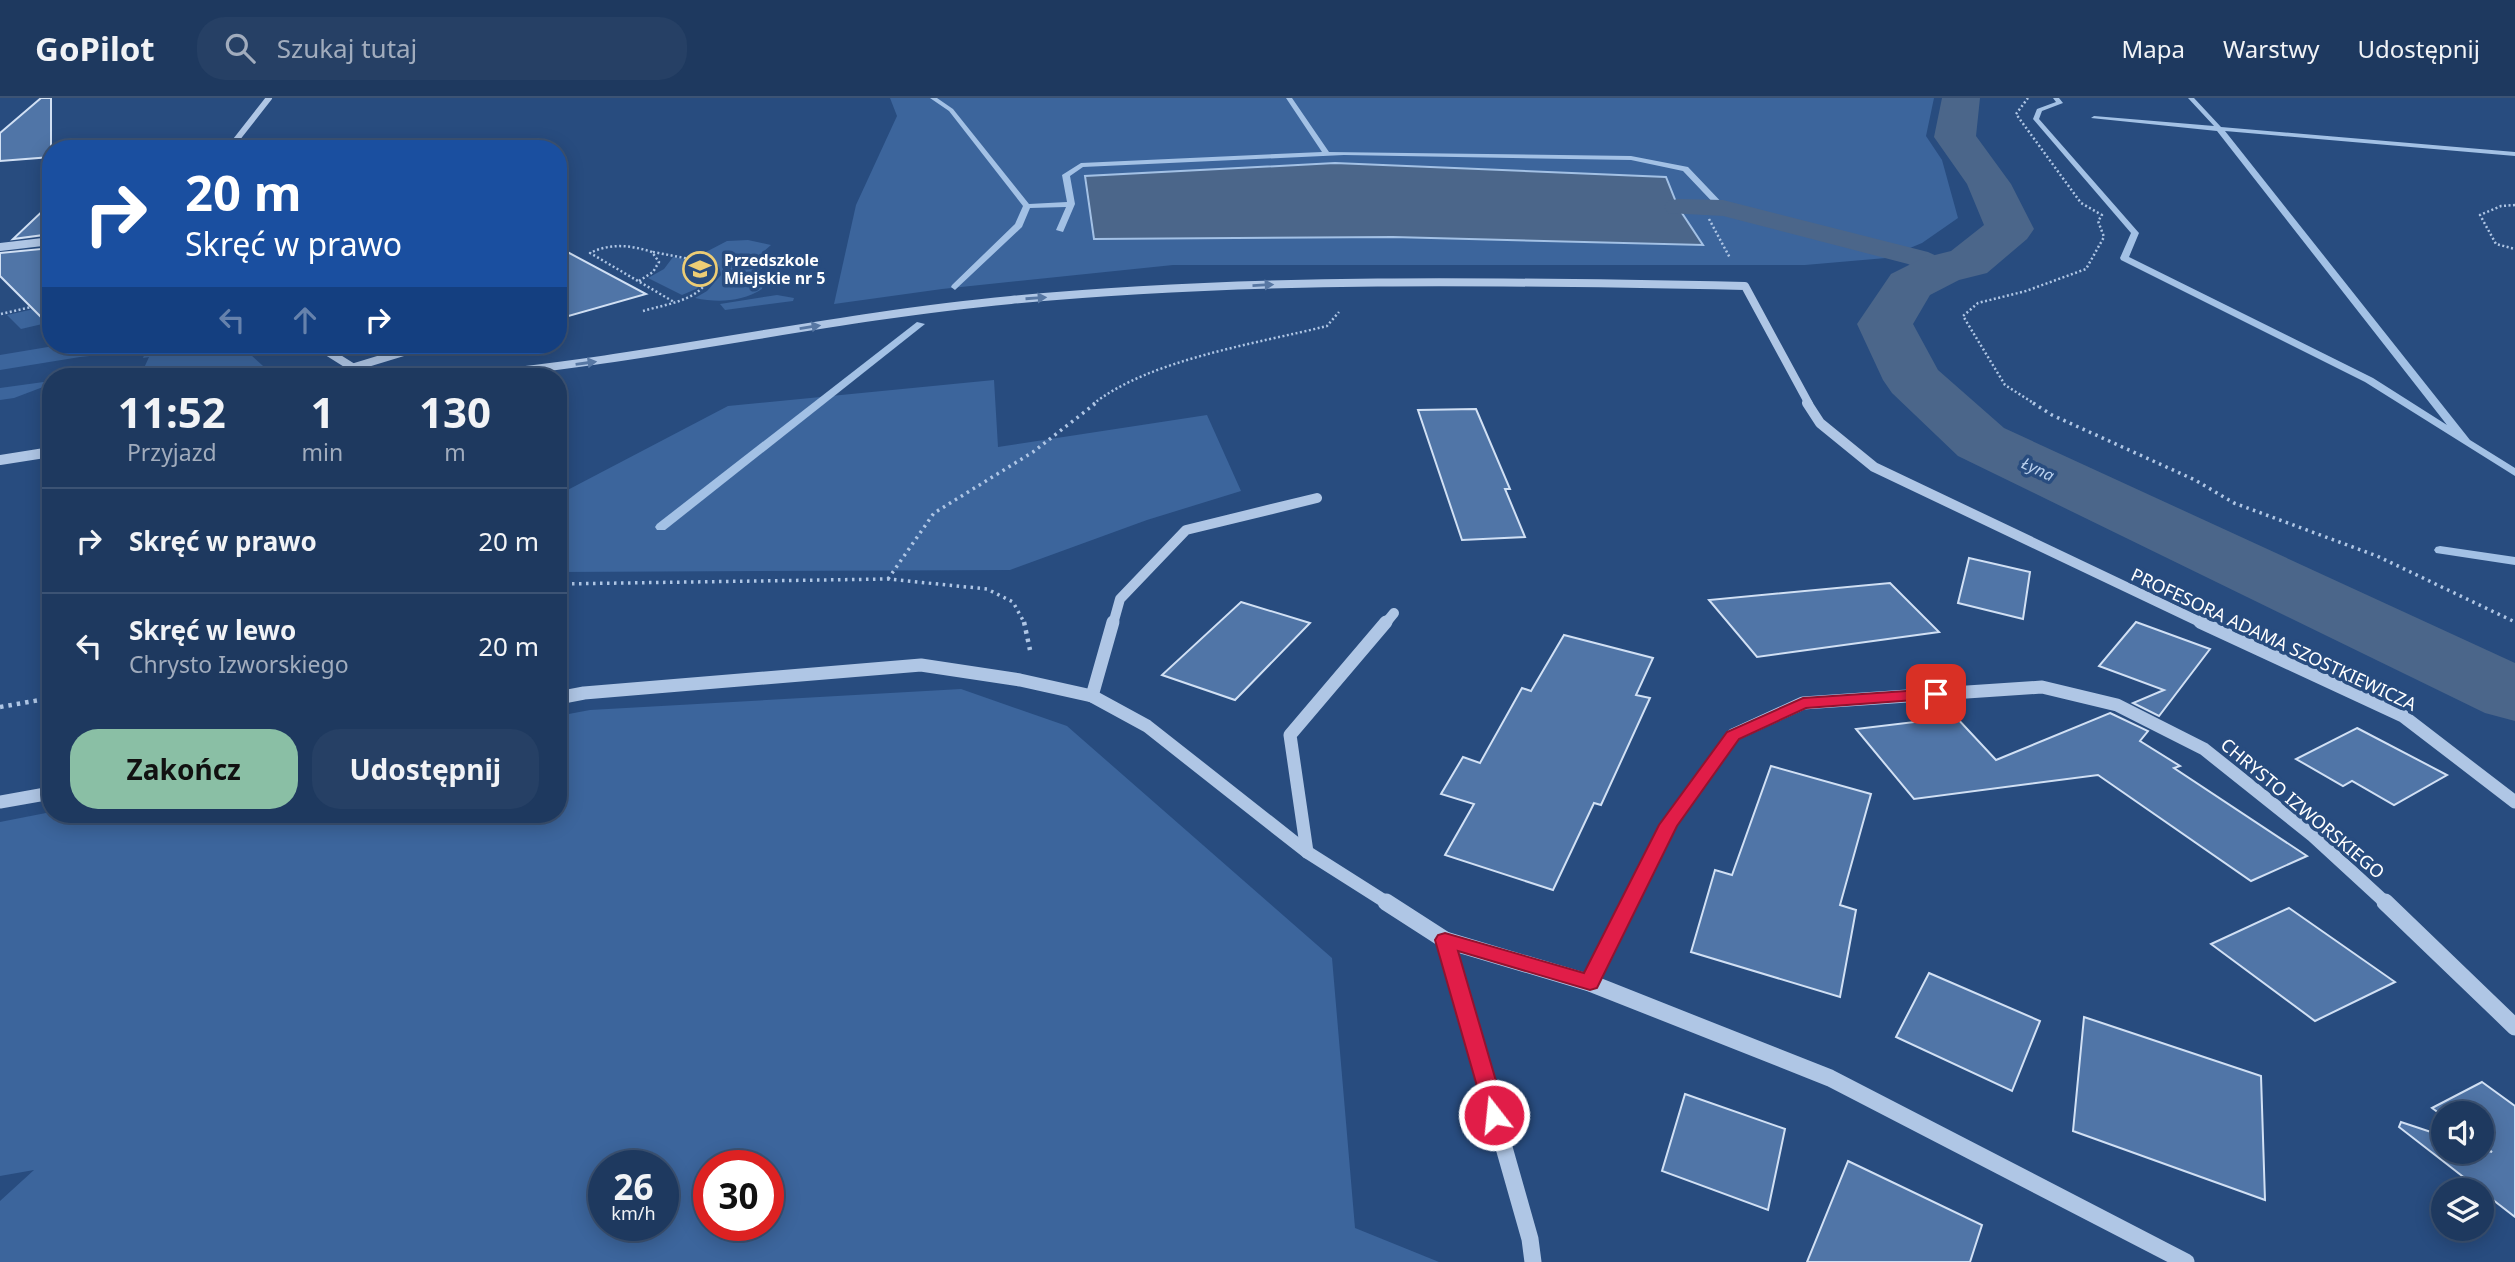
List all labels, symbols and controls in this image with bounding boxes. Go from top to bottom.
search box [197,17,687,80]
text: GoPilot [35,26,155,71]
icon: search [221,29,259,67]
text: Szukaj tutaj [277,30,417,66]
text: Mapa [2122,32,2185,65]
text: Warstwy [2223,32,2320,65]
text: Udostępnij [2358,32,2480,65]
text: 20 m [185,159,302,225]
icon: right [70,168,161,259]
text: Skręć w prawo [185,222,402,265]
place label: Przedszkole Miejskie nr 5 [724,249,826,289]
school or university icon: Przedszkole Miejskie nr 5 [681,250,719,288]
one-way arrow [1252,280,1274,291]
one-way arrow [1025,292,1047,303]
icon: left [213,301,251,339]
icon: ahead [286,301,324,339]
icon: right [359,301,397,339]
one-way arrow [799,321,821,332]
one-way arrow [575,357,597,368]
text: 11:52 [118,383,226,440]
text: 1 [310,383,334,440]
text: 130 [419,383,491,440]
text: Przyjazd [127,436,217,468]
text: min [302,436,343,468]
text: m [444,436,466,468]
water label: Łyna [2018,452,2058,486]
icon: right [70,522,108,560]
text: Skręć w prawo [129,523,317,559]
text: 20 m [478,523,539,559]
street label: PROFESORA ADAMA SZOSTKIEWICZA [2127,562,2421,716]
text: Skręć w lewo [129,612,296,648]
icon: left [70,627,108,665]
text: 20 m [478,628,539,664]
text: Chrysto Izworskiego [129,648,349,680]
pin [1906,664,1966,724]
icon: arrive [1917,675,1955,713]
button: Zakończ [70,729,298,809]
button: Udostępnij [312,729,539,809]
street label: CHRYSTO IZWORSKIEGO [2216,732,2390,884]
position arrow [1457,1078,1531,1152]
map controls [2431,1101,2494,1241]
button: sound [2431,1101,2494,1164]
speed limit sign: 30 [693,1150,784,1241]
text: 26 [613,1163,654,1210]
button: layers [2431,1178,2494,1241]
text: km/h [611,1201,656,1225]

